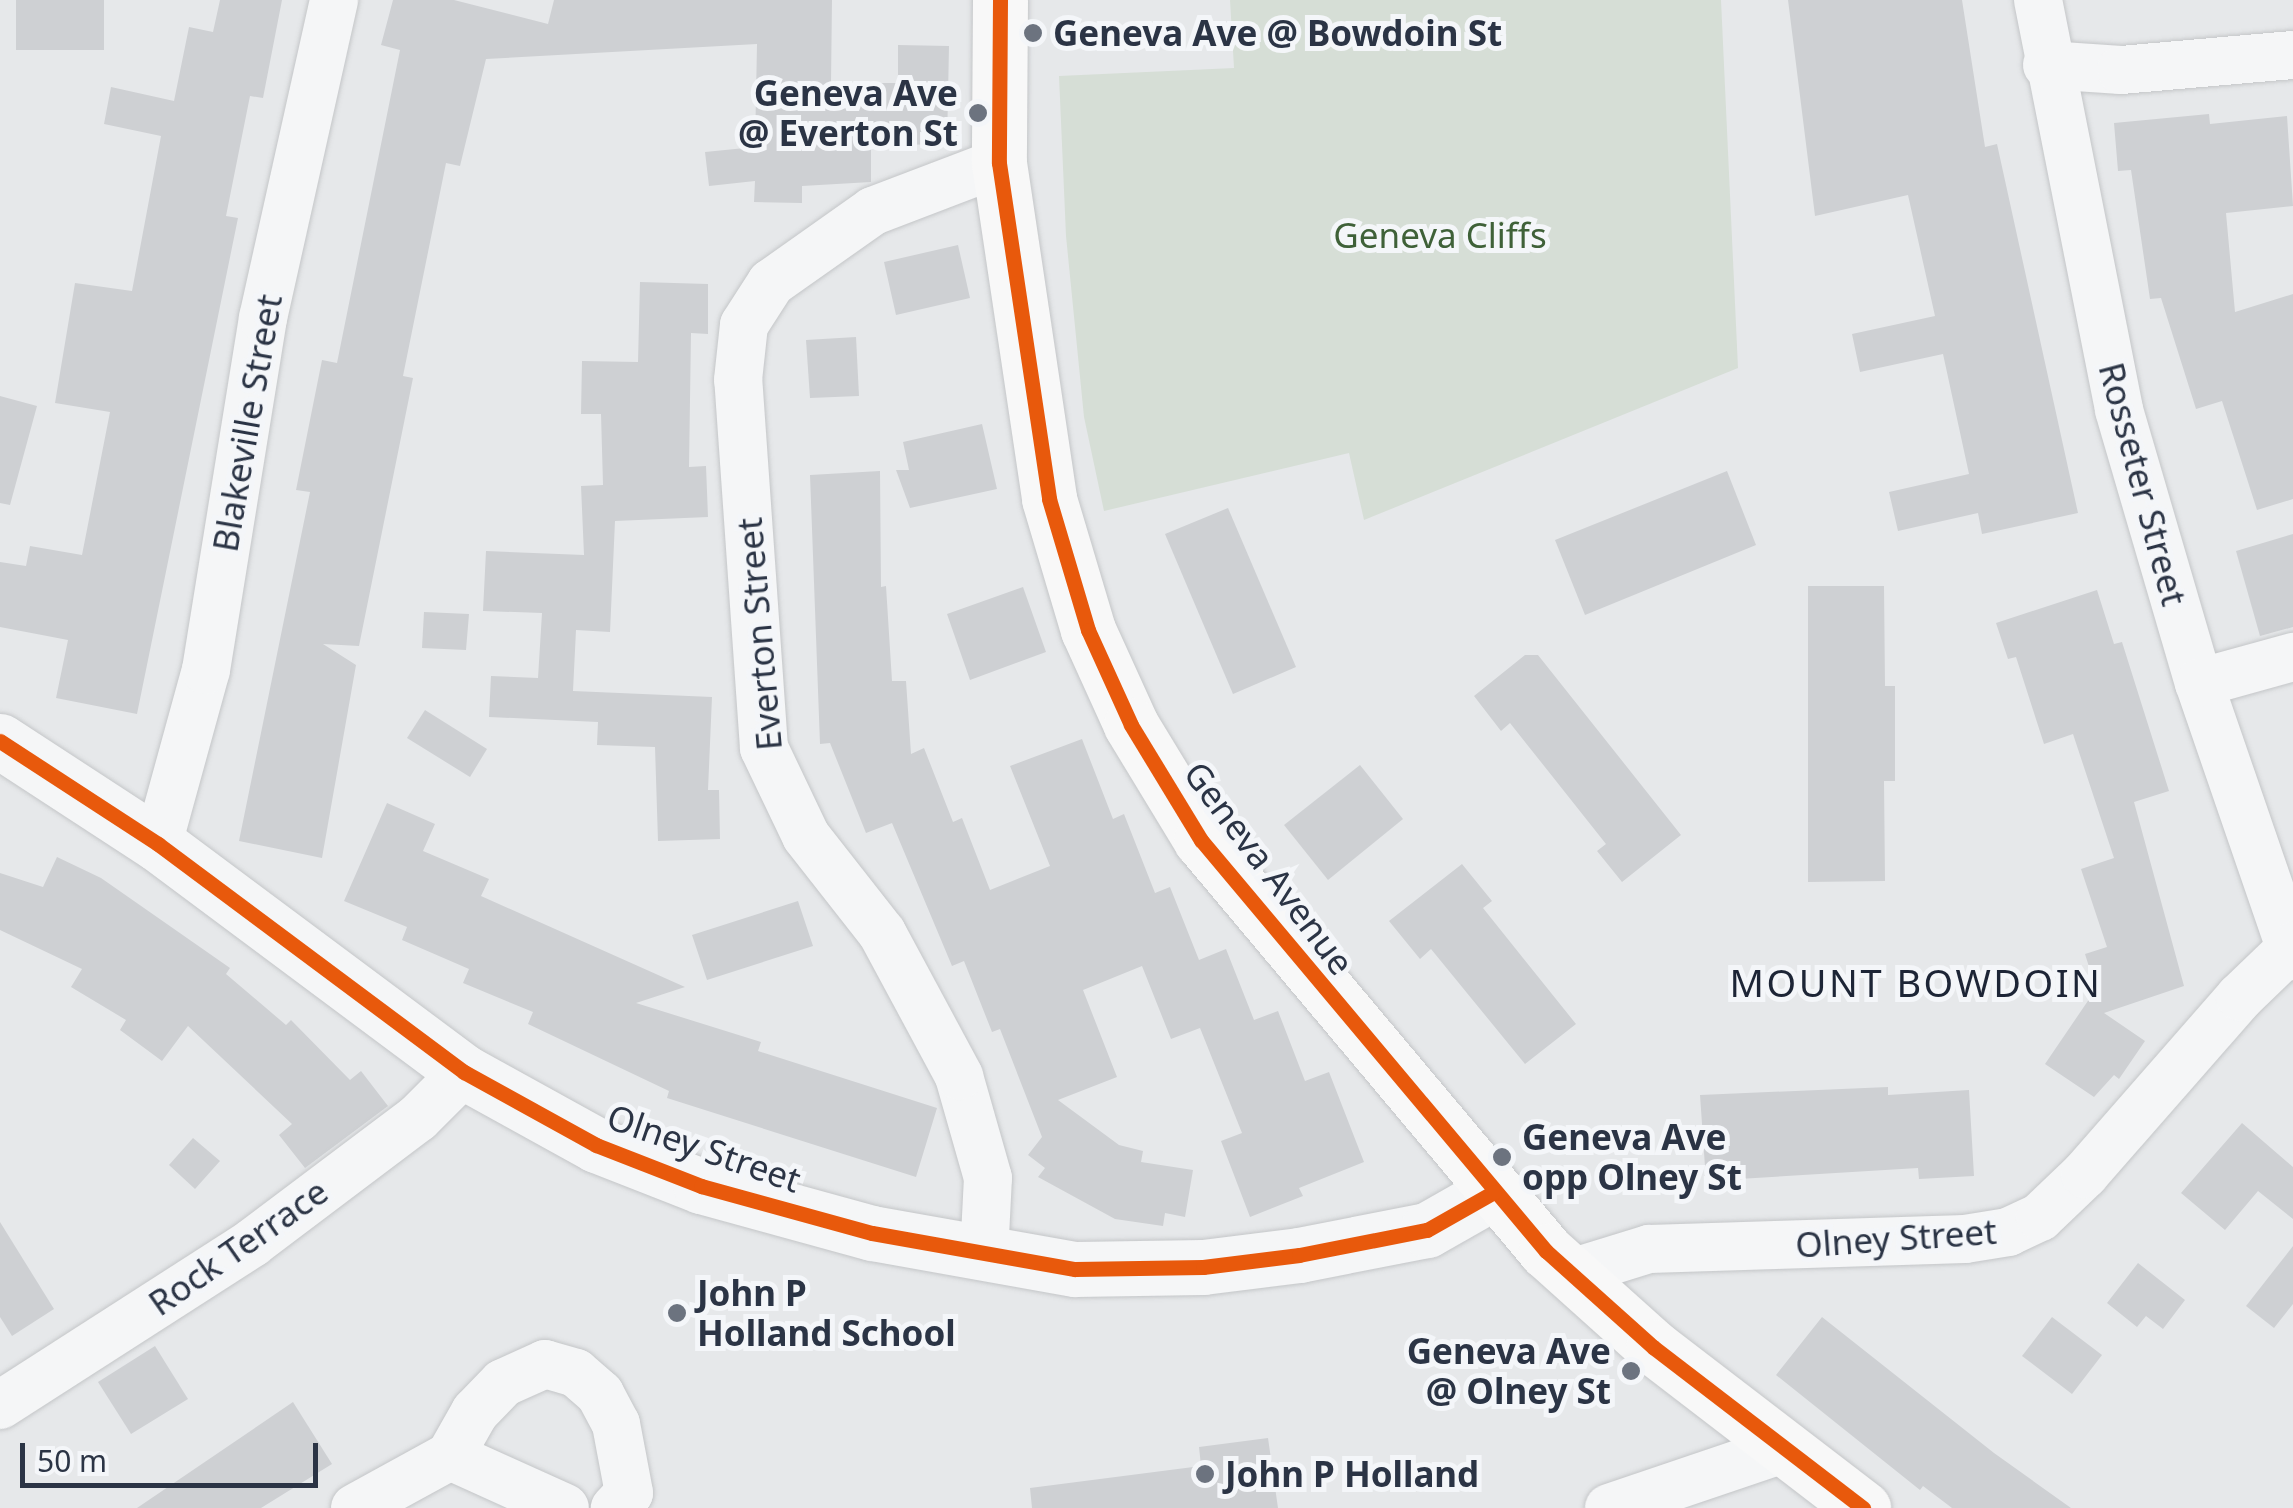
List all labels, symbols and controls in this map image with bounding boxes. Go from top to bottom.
place label: Geneva Ave @ Bowdoin St [1053,12,1502,54]
marker: Geneva Ave @ Bowdoin St [1022,22,1044,44]
place label: Geneva Ave @ Everton St [738,72,958,154]
marker: Geneva Ave @ Everton St [967,102,989,124]
park label: Geneva Cliffs [1333,214,1547,256]
street label: Blakeville Street [204,291,290,555]
street label: Rosseter Street [2090,358,2196,610]
street label: Everton Street [728,516,790,752]
street label: Geneva Avenue [1175,753,1363,983]
district label: MOUNT BOWDOIN [1730,960,2102,1006]
street label: Olney Street [602,1095,806,1201]
place label: Geneva Ave opp Olney St [1522,1116,1742,1198]
marker: Geneva Ave opp Olney St [1491,1146,1513,1168]
street label: Rock Terrace [140,1170,336,1324]
street label: Olney Street [1794,1210,1998,1266]
place label: John P Holland School [697,1272,956,1354]
marker: John P Holland School [666,1302,688,1324]
place label: Geneva Ave @ Olney St [1407,1330,1611,1412]
marker: Geneva Ave @ Olney St [1620,1360,1642,1382]
scale bar [25,1423,322,1485]
text: 50 m [37,1440,107,1481]
place label: John P Holland [1225,1453,1479,1495]
marker: John P Holland [1194,1463,1216,1485]

